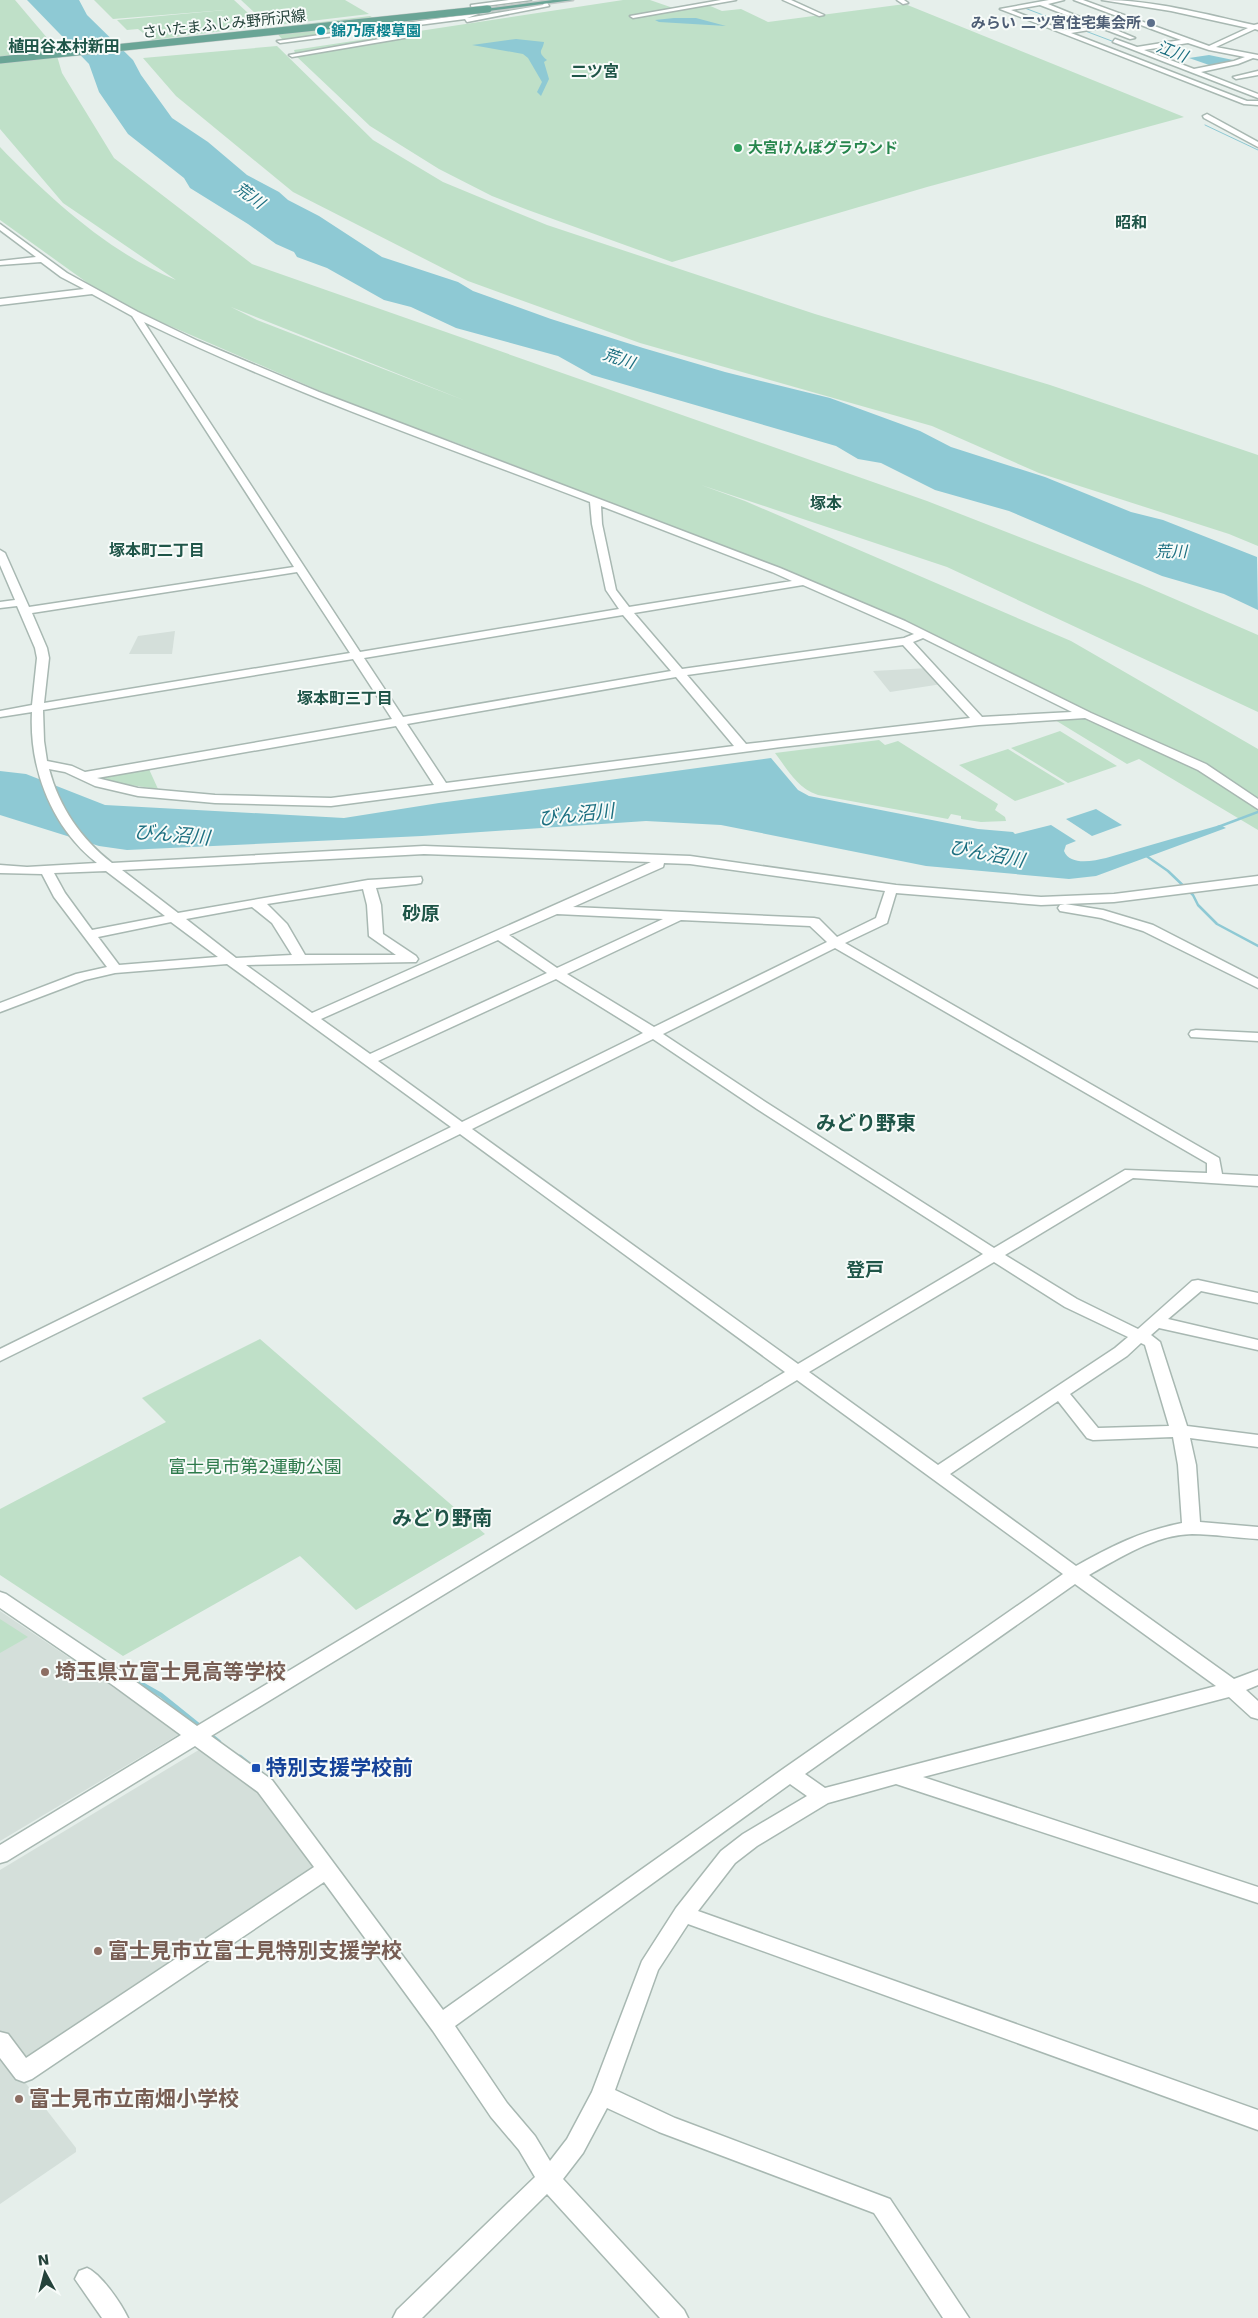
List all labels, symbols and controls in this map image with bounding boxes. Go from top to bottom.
street label: さいたまふじみ野所沢線 [141,6,307,42]
place label: みらい 二ツ宮住宅集会所 [971,14,1141,32]
marker: みらい 二ツ宮住宅集会所 [1145,17,1157,29]
place label: 錦乃原櫻草園 [331,22,421,40]
marker: 錦乃原櫻草園 [315,25,327,37]
district label: 植田谷本村新田 [8,37,120,56]
water label: 江川 [1153,37,1192,67]
district label: 二ツ宮 [571,62,619,81]
place label: 大宮けんぽグラウンド [748,139,898,157]
marker: 大宮けんぽグラウンド [732,142,744,154]
water label: 荒川 [231,178,270,214]
district label: 昭和 [1115,213,1147,232]
water label: 荒川 [601,344,639,373]
district label: 塚本 [810,494,842,513]
district label: 塚本町二丁目 [109,541,205,560]
water label: 荒川 [1155,542,1189,561]
district label: 塚本町三丁目 [297,689,393,708]
water label: びん沼川 [537,799,617,829]
water label: びん沼川 [133,820,213,848]
water label: びん沼川 [948,835,1028,871]
district label: 砂原 [402,902,440,924]
district label: みどり野東 [816,1111,916,1135]
district label: 登戸 [846,1258,884,1280]
park label: 富士見市第2運動公園 [168,1456,342,1477]
district label: みどり野南 [392,1506,492,1530]
place label: 埼玉県立富士見高等学校 [55,1660,286,1684]
marker: 埼玉県立富士見高等学校 [39,1666,51,1678]
place label: 特別支援学校前 [266,1756,413,1780]
marker: 特別支援学校前 [250,1762,262,1774]
place label: 富士見市立富士見特別支援学校 [108,1939,402,1963]
marker: 富士見市立富士見特別支援学校 [92,1945,104,1957]
place label: 富士見市立南畑小学校 [29,2087,239,2111]
marker: 富士見市立南畑小学校 [13,2093,25,2105]
north arrow [20,2248,70,2298]
text: N [37,2251,50,2269]

